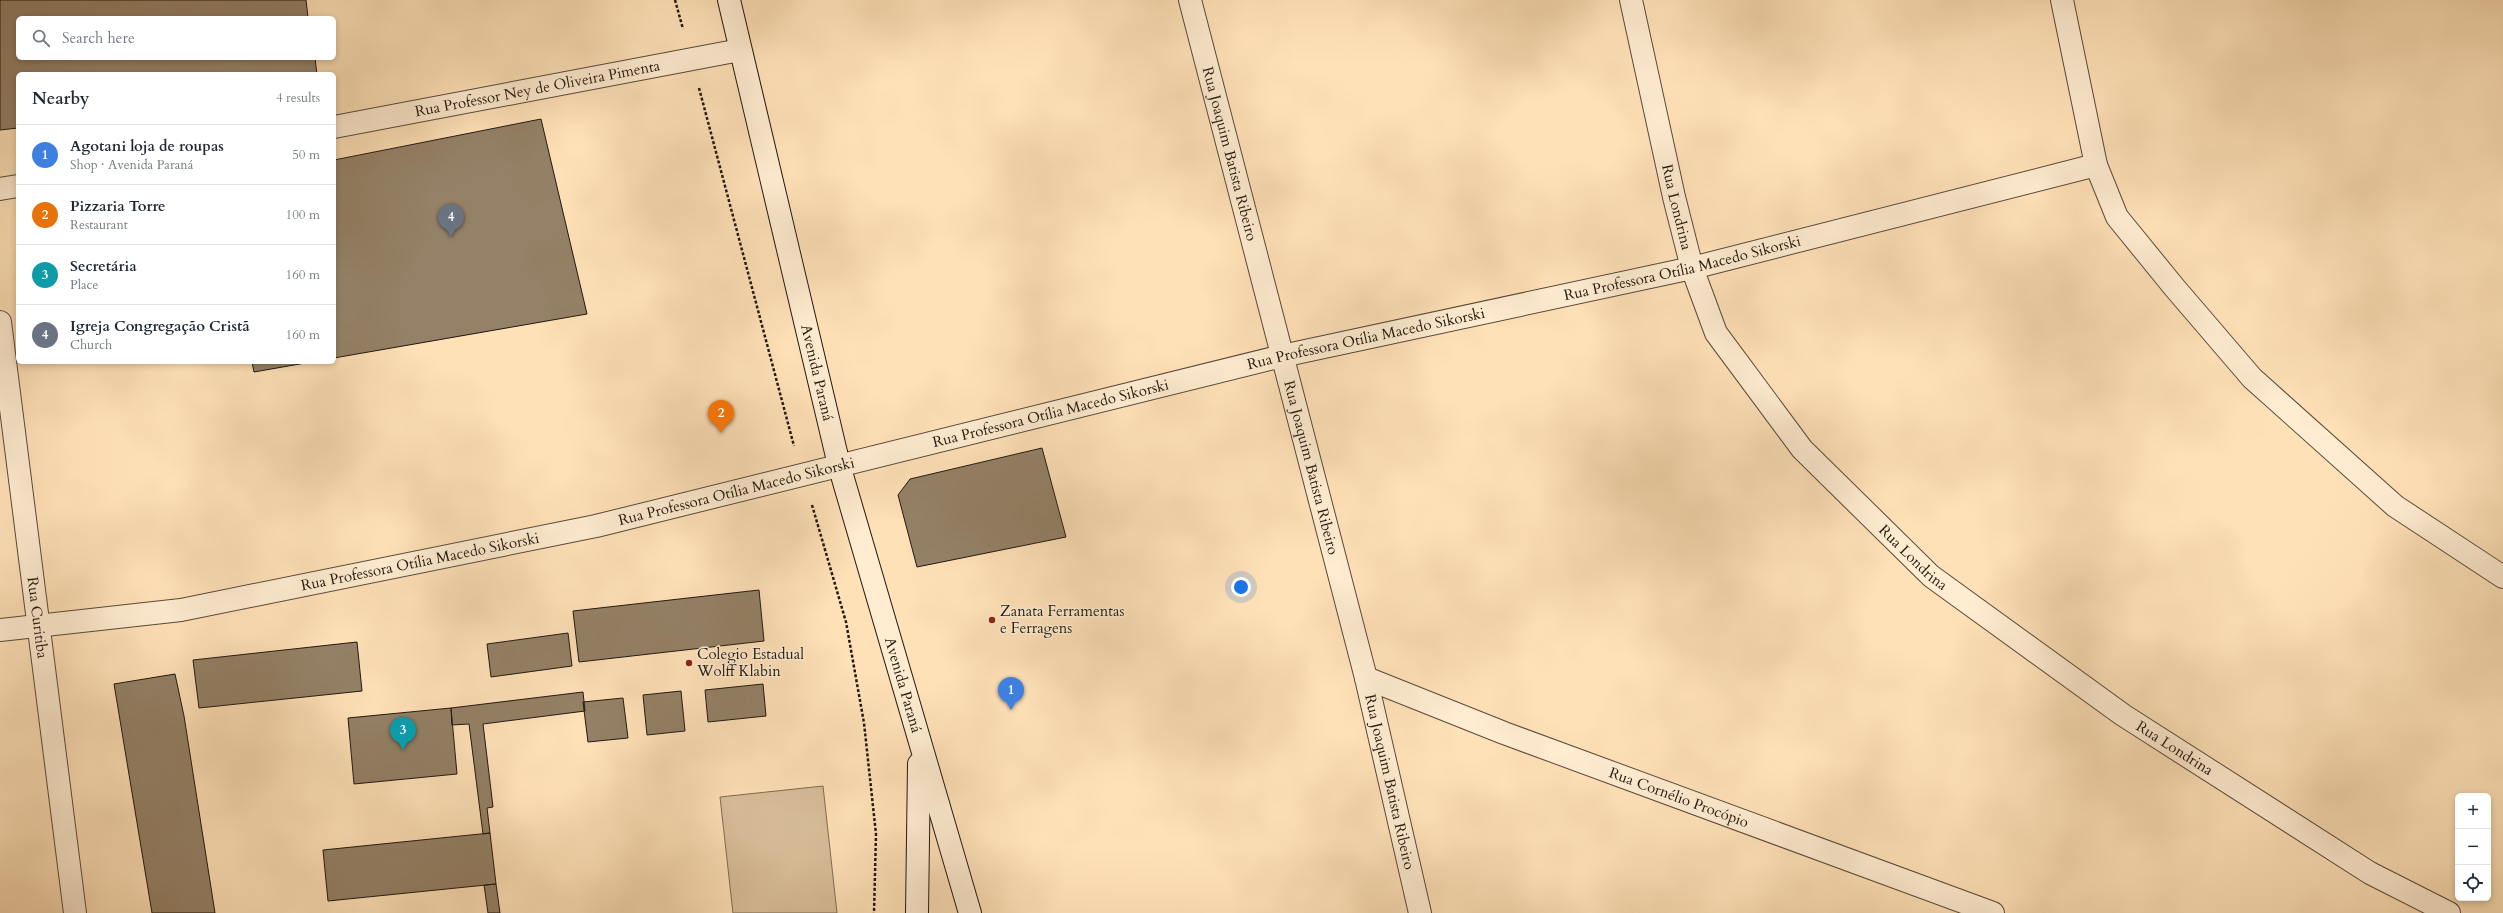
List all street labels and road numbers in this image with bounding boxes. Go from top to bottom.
street label: Rua Professor Ney de Oliveira Pimenta [413,55,662,121]
street label: Rua Joaquim Batista Ribeiro [1198,65,1262,243]
street label: Rua Londrina [1657,162,1697,252]
street label: Rua Professora Otília Macedo Sikorski [1562,231,1803,305]
street label: Rua Professora Otília Macedo Sikorski [1245,303,1487,374]
street label: Avenida Paraná [796,322,838,424]
street label: Rua Professora Otília Macedo Sikorski [931,374,1171,452]
street label: Rua Joaquim Batista Ribeiro [1279,378,1344,557]
street label: Rua Professora Otília Macedo Sikorski [616,452,856,530]
street label: Rua Londrina [1875,520,1952,595]
street label: Rua Professora Otília Macedo Sikorski [299,528,541,595]
street label: Rua Curitiba [22,576,53,660]
street label: Avenida Paraná [880,635,927,736]
street label: Rua Joaquim Batista Ribeiro [1360,692,1420,871]
street label: Rua Londrina [2132,716,2217,780]
street label: Rua Cornélio Procópio [1606,763,1752,832]

